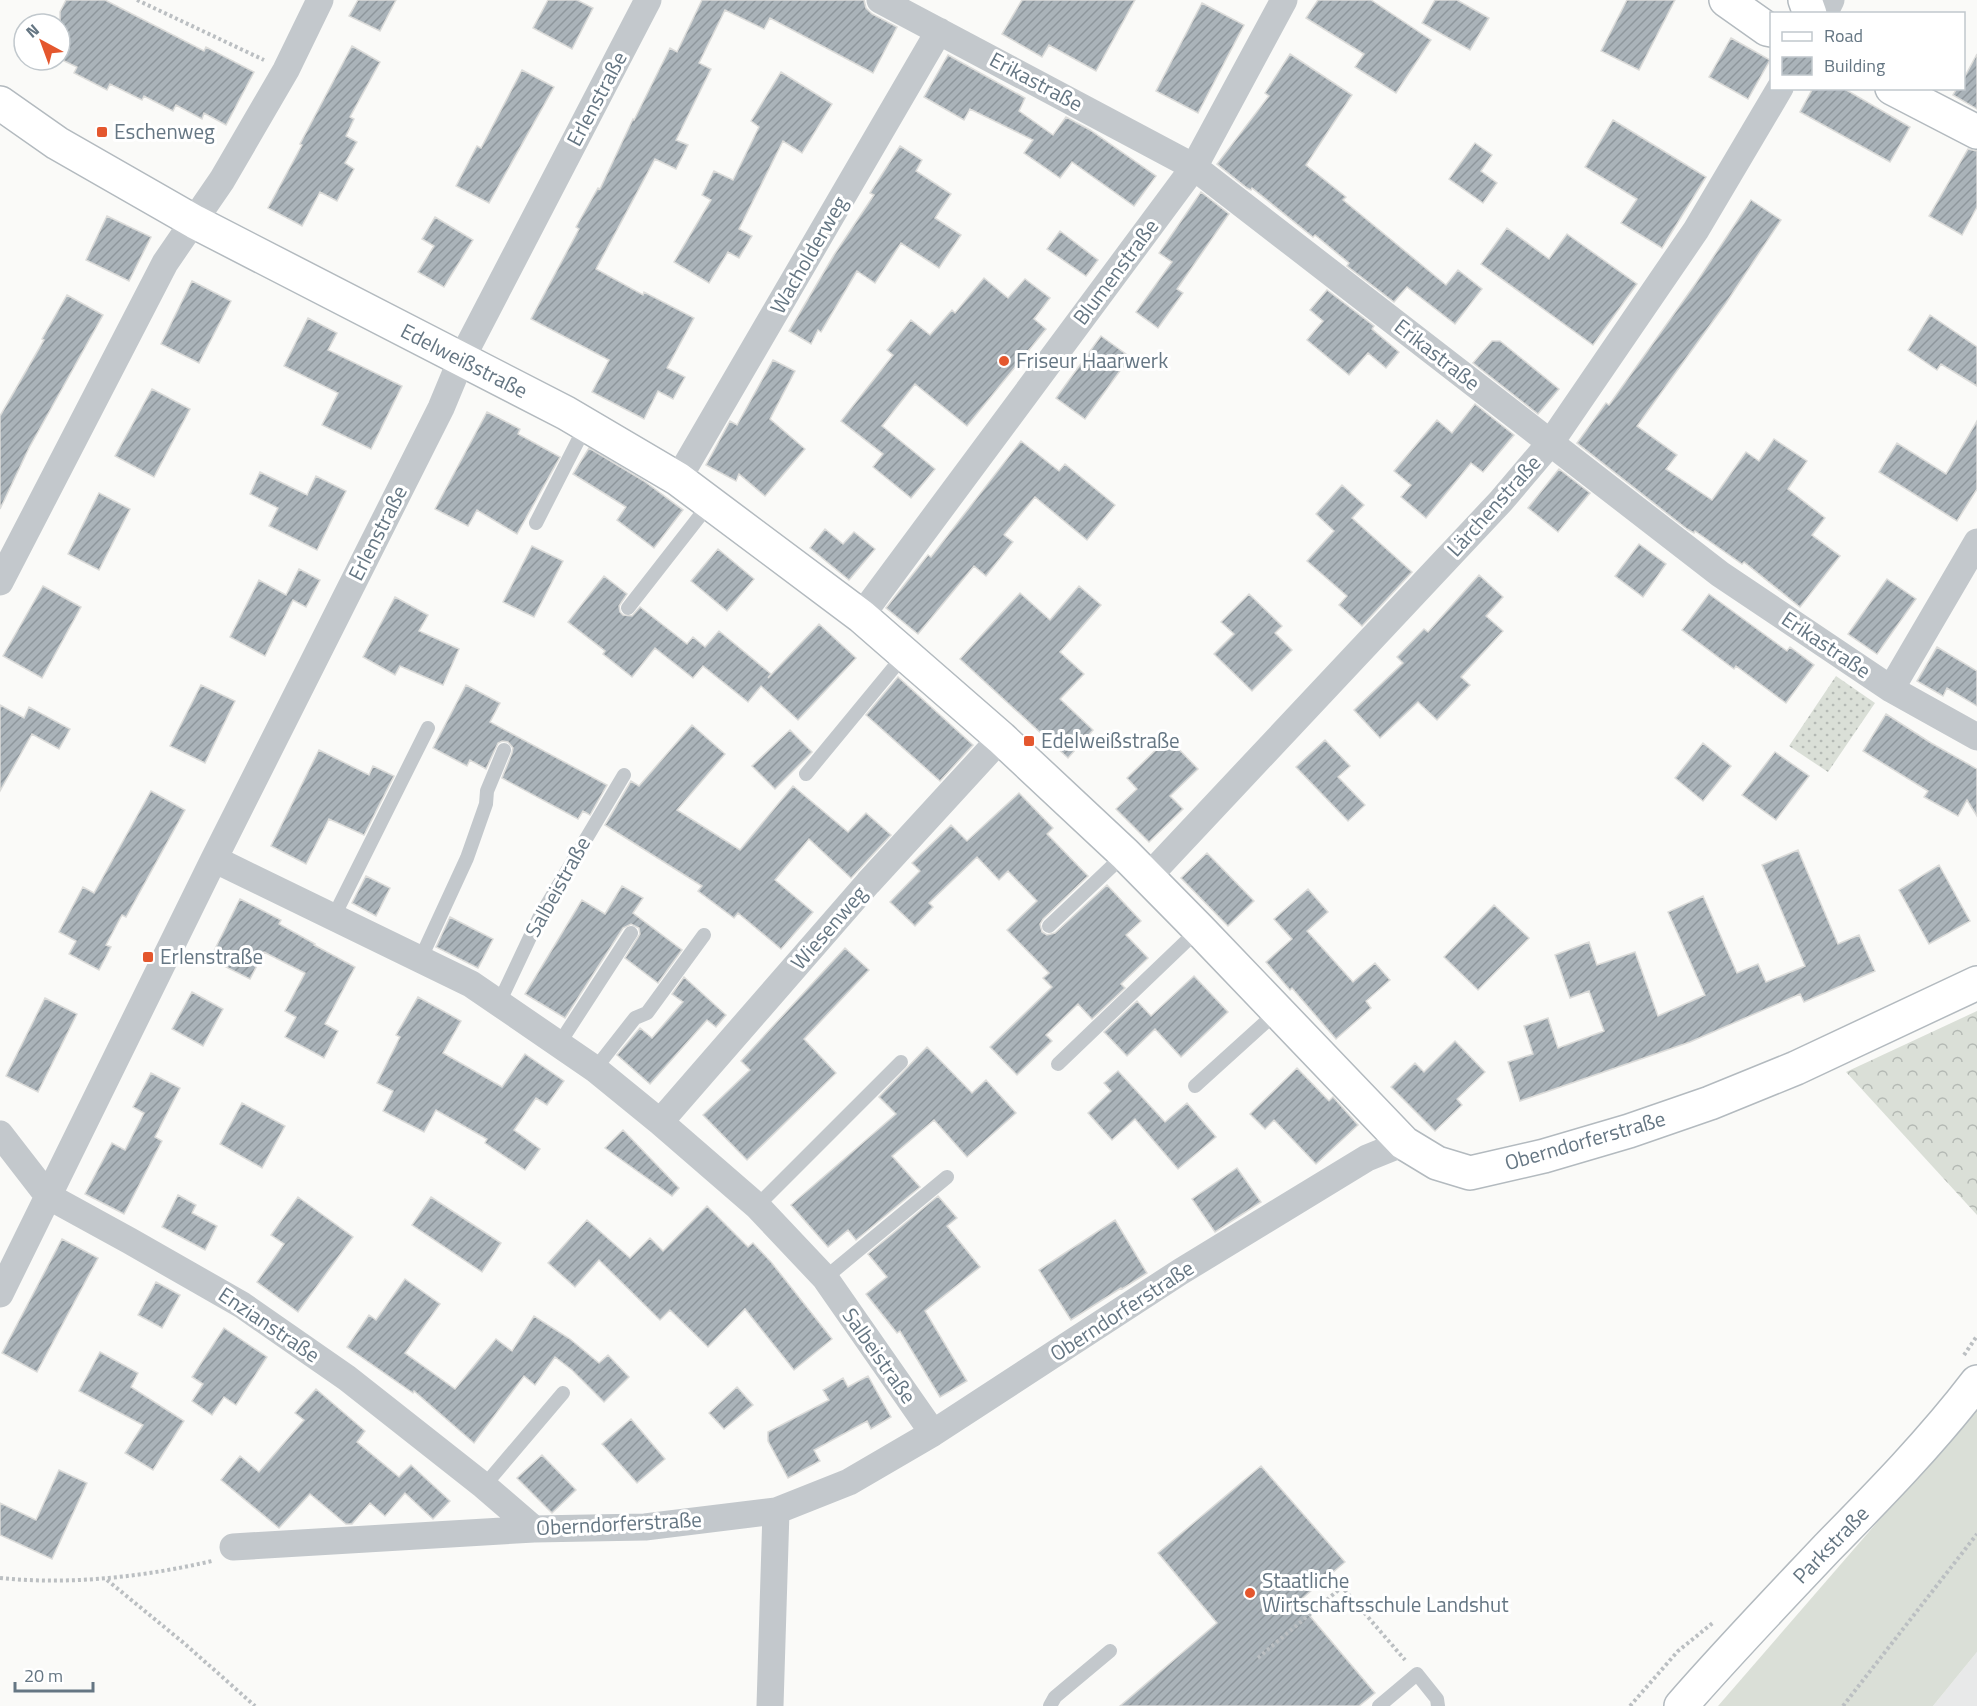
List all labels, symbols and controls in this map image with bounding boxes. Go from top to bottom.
north arrow [12,12,72,72]
legend [1770,12,1965,90]
text: N [20,18,44,43]
text: Road [1824,22,1863,49]
street label: Erikastraße [984,43,1089,119]
street label: Erlenstraße [558,45,634,152]
text: Building [1824,52,1885,79]
place label: Eschenweg [114,115,215,147]
marker: Eschenweg [95,125,109,139]
street label: Wacholderweg [761,189,855,319]
street label: Blumenstraße [1065,211,1166,331]
street label: Erikastraße [1388,310,1487,398]
street label: Edelweißstraße [395,314,534,406]
place label: Friseur Haarwerk [1016,344,1168,376]
marker: Friseur Haarwerk [997,354,1011,368]
street label: Lärchenstraße [1439,447,1548,563]
street label: Erlenstraße [339,479,415,586]
street label: Erikastraße [1776,603,1878,686]
place label: Edelweißstraße [1041,724,1180,756]
marker: Edelweißstraße [1022,734,1036,748]
street label: Salbeistraße [516,830,598,943]
street label: Wiesenweg [782,878,874,977]
place label: Erlenstraße [160,940,263,972]
marker: Erlenstraße [141,950,155,964]
street label: Oberndorferstraße [1501,1102,1669,1178]
street label: Oberndorferstraße [1043,1252,1200,1369]
street label: Enzianstraße [212,1278,327,1370]
street label: Salbeistraße [835,1301,925,1410]
street label: Parkstraße [1785,1498,1876,1591]
street label: Oberndorferstraße [535,1503,703,1543]
place label: Staatliche Wirtschaftsschule Landshut [1262,1564,1509,1620]
marker: Staatliche Wirtschaftsschule Landshut [1243,1586,1257,1600]
scale bar [15,1655,93,1693]
text: 20 m [24,1662,63,1689]

